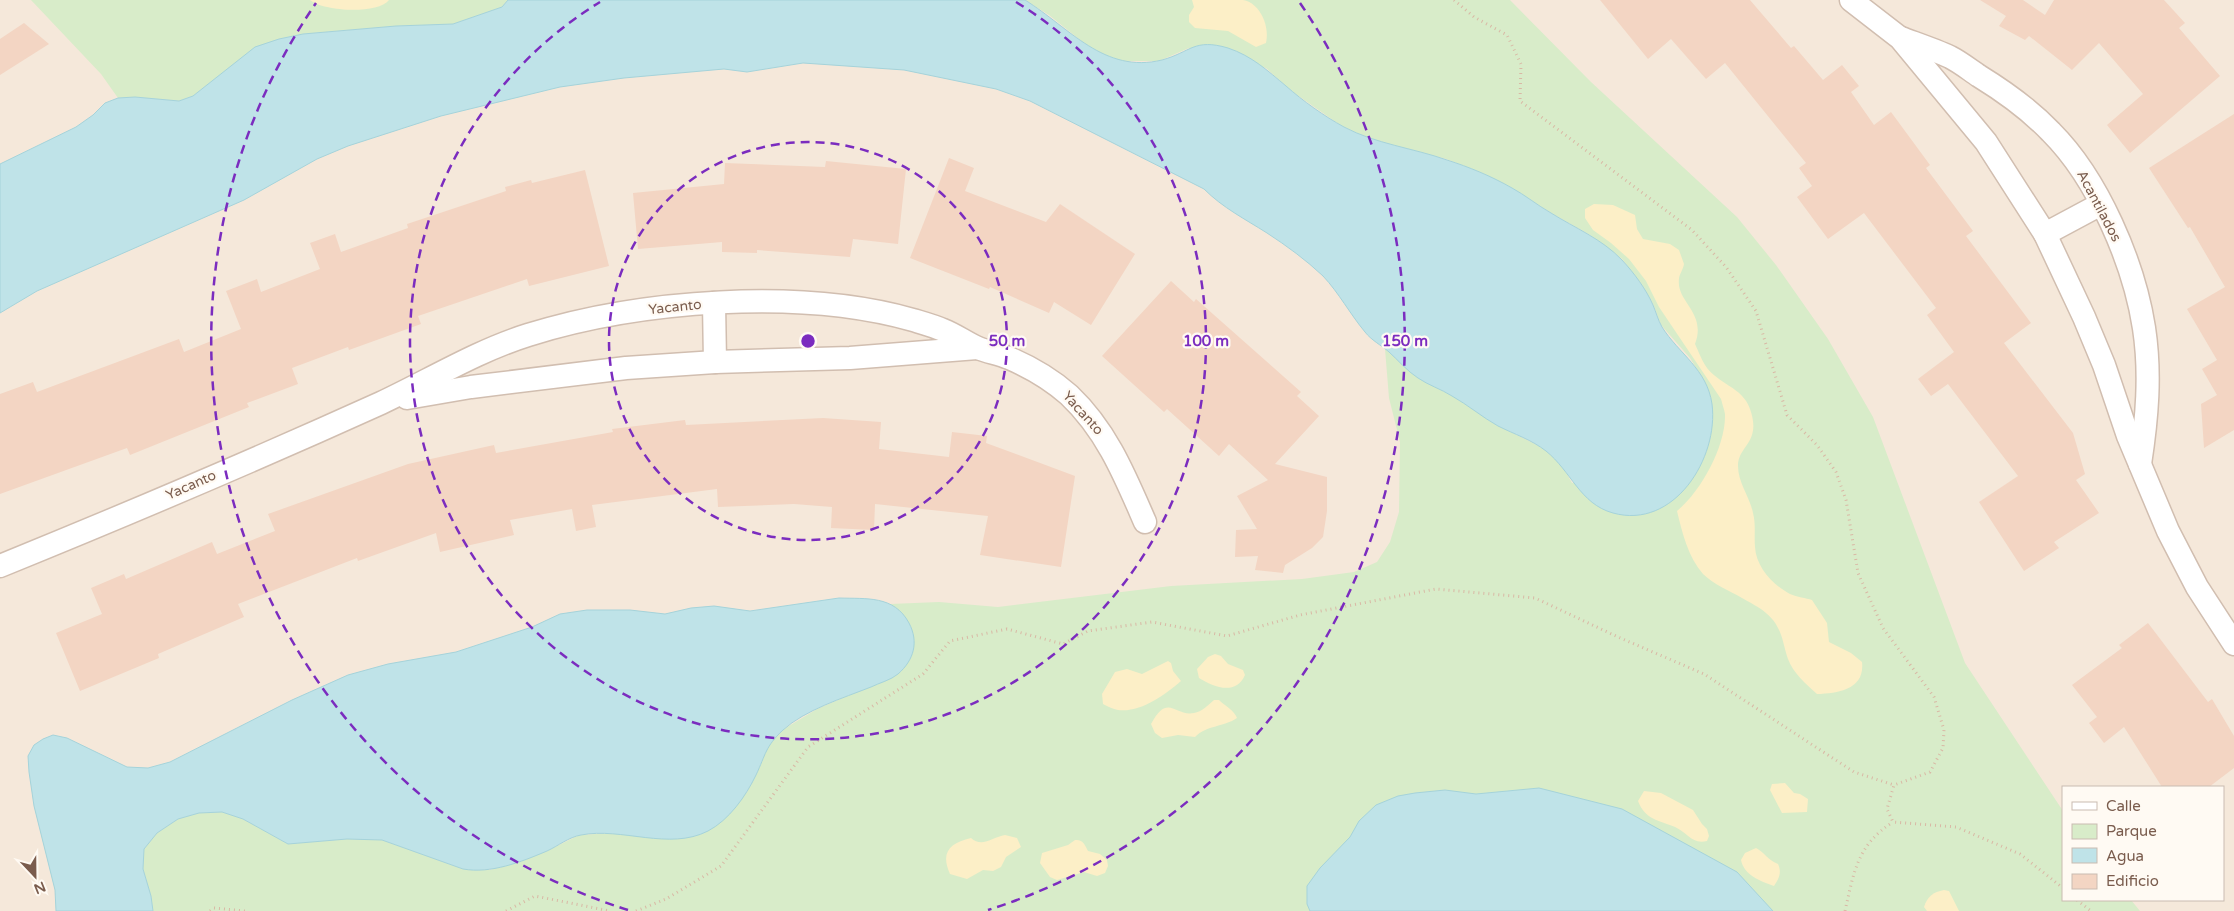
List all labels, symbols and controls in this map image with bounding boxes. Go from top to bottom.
street label: Acantilados [2073,167,2125,245]
street label: Yacanto [648,296,702,318]
centre of rings [799,332,817,350]
text: 50 m [989,332,1025,350]
text: 100 m [1183,332,1229,350]
text: 150 m [1382,332,1428,350]
street label: Yacanto [1059,388,1107,438]
street label: Yacanto [163,466,219,504]
legend [2062,786,2224,901]
text: Calle [2106,797,2141,815]
text: Parque [2106,822,2157,840]
text: Agua [2106,847,2144,865]
north arrow [10,851,60,901]
text: Edificio [2106,872,2159,890]
text: N [31,878,48,898]

